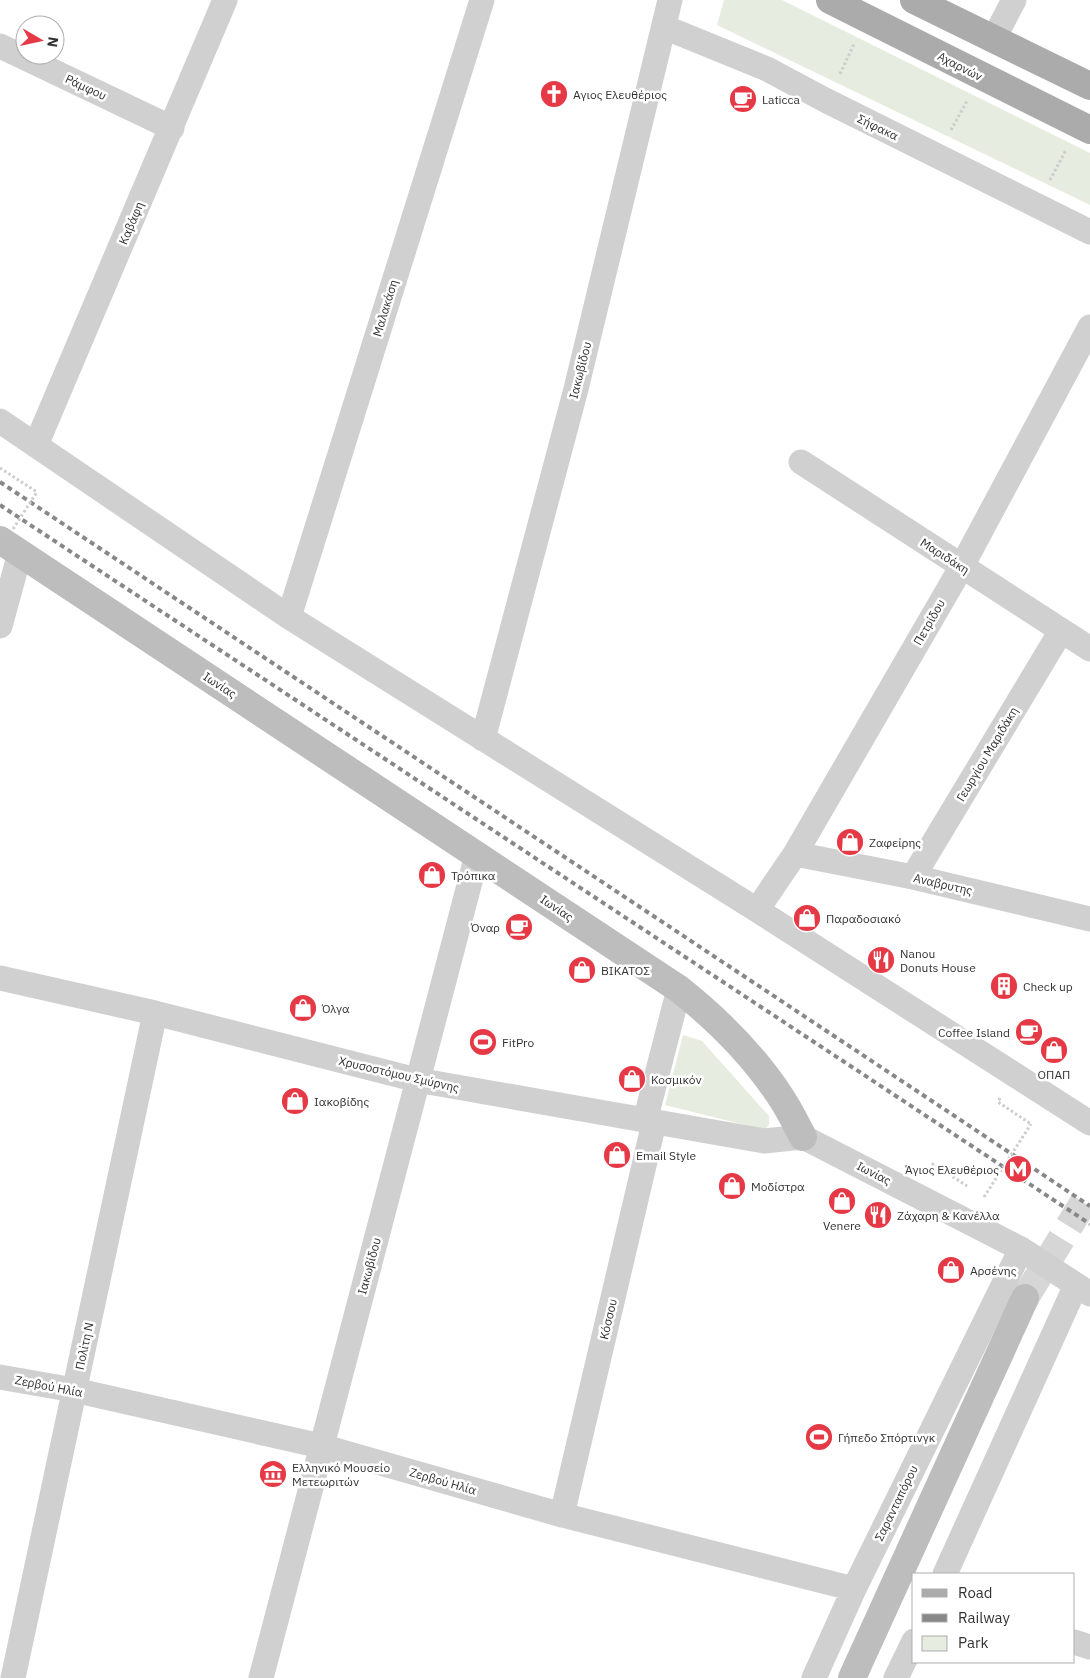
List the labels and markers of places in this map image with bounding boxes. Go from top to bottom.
church icon: Αγιος Ελευθέριος [539,79,569,109]
cafe icon: Laticca [728,84,758,114]
place label: Αγιος Ελευθέριος [573,87,667,102]
place label: Laticca [762,92,801,107]
shop icon: Ζαφείρης [835,827,865,857]
place label: Ζαφείρης [869,835,921,850]
shop icon: Τρόπικα [417,860,447,890]
place label: Τρόπικα [451,868,496,883]
shop icon: Παραδοσιακό [792,903,822,933]
place label: Παραδοσιακό [826,911,901,926]
cafe icon: Όναρ [504,912,534,942]
place label: Όναρ [470,920,500,935]
restaurant icon: Nanou Donuts House [866,945,896,975]
place label: Nanou Donuts House [900,946,976,975]
shop icon: ΒΙΚΑΤΟΣ [567,955,597,985]
place label: ΒΙΚΑΤΟΣ [601,963,650,978]
building icon: Check up [989,971,1019,1001]
place label: Check up [1023,979,1073,994]
shop icon: Όλγα [288,993,318,1023]
place label: Όλγα [321,1001,350,1016]
cafe icon: Coffee Island [1014,1017,1044,1047]
place label: Coffee Island [938,1025,1010,1040]
sports icon: FitPro [468,1027,498,1057]
place label: FitPro [502,1035,534,1050]
shop icon: ΟΠΑΠ [1039,1035,1069,1065]
shop icon: Κοσμικόν [617,1064,647,1094]
place label: ΟΠΑΠ [1038,1067,1070,1082]
place label: Κοσμικόν [651,1072,702,1087]
shop icon: Ιακοβίδης [280,1086,310,1116]
place label: Ιακοβίδης [314,1094,369,1109]
shop icon: Email Style [602,1140,632,1170]
place label: Email Style [636,1148,696,1163]
metro station icon: Άγιος Ελευθέριος [1003,1154,1033,1184]
place label: Άγιος Ελευθέριος [905,1162,999,1177]
shop icon: Μοδίστρα [717,1171,747,1201]
place label: Μοδίστρα [751,1179,805,1194]
shop icon: Venere [827,1186,857,1216]
restaurant icon: Ζάχαρη & Κανέλλα [863,1200,893,1230]
place label: Ζάχαρη & Κανέλλα [897,1208,1000,1223]
place label: Venere [823,1218,861,1233]
shop icon: Αρσένης [936,1255,966,1285]
place label: Αρσένης [970,1263,1017,1278]
sports icon: Γήπεδο Σπόρτινγκ [804,1422,834,1452]
place label: Γήπεδο Σπόρτινγκ [838,1430,936,1445]
museum icon: Ελληνικό Μουσείο Μετεωριτών [258,1459,288,1489]
place label: Ελληνικό Μουσείο Μετεωριτών [292,1460,390,1489]

